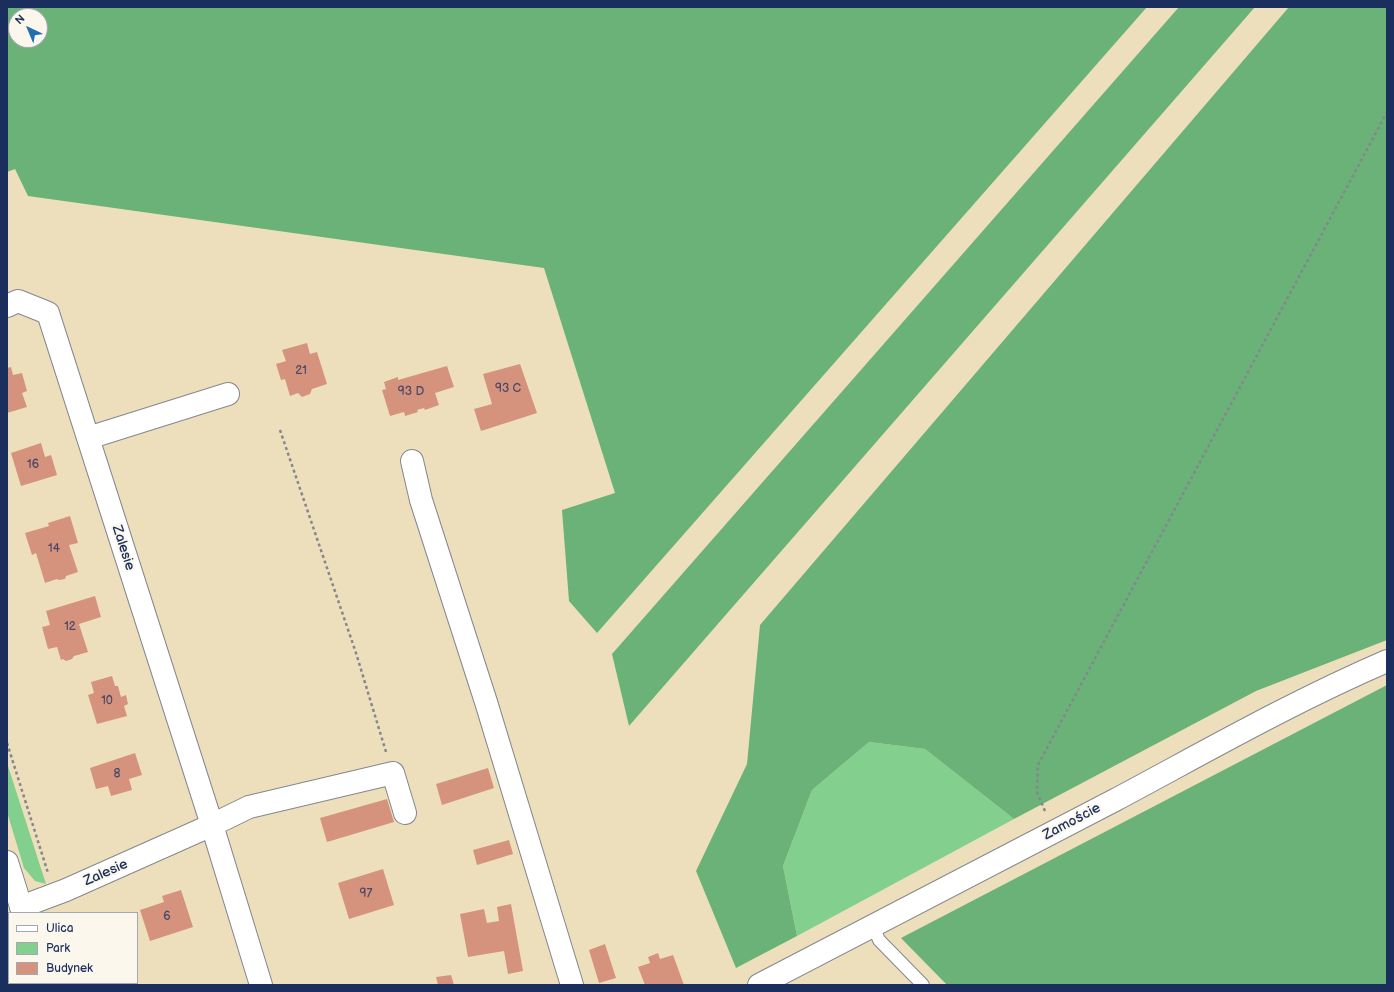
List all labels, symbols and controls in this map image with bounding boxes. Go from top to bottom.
north arrow [8,8,48,48]
text: N [13,12,27,27]
house number: 21 [295,364,307,378]
house number: 93 C [495,382,521,396]
house number: 93 D [398,385,424,399]
house number: 16 [27,458,39,472]
street label: Zalesie [108,523,138,573]
house number: 14 [48,542,60,556]
house number: 12 [64,620,76,634]
house number: 10 [101,694,113,708]
house number: 8 [114,767,120,781]
street label: Zamoście [1040,800,1104,844]
street label: Zalesie [81,856,131,890]
house number: 97 [360,887,372,901]
house number: 6 [163,910,171,924]
legend [8,912,138,984]
text: Ulica [46,921,73,936]
text: Park [46,941,70,956]
text: Budynek [46,961,93,976]

